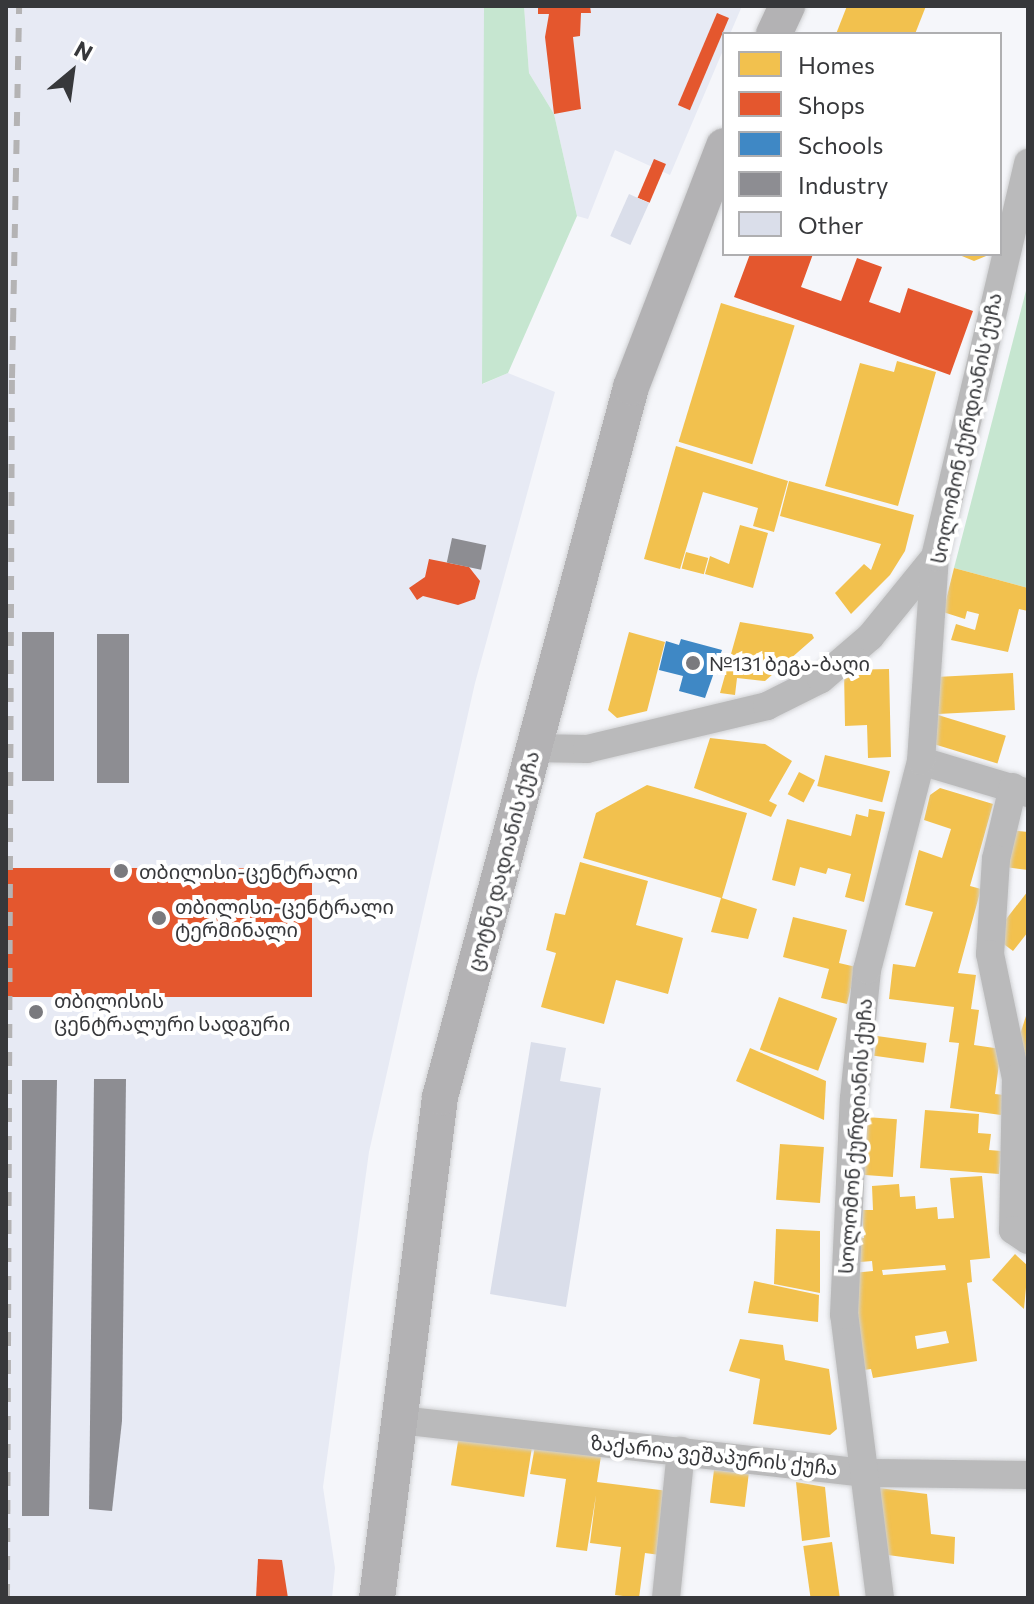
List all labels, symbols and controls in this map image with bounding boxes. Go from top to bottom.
north arrow [32,32,112,112]
legend [722,32,1002,256]
text: N [70,35,98,66]
text: Homes [798,50,875,79]
text: Shops [798,90,865,119]
text: Schools [798,130,883,159]
text: Industry [798,170,888,199]
text: Other [798,210,863,239]
street label: სოლომონ ქურდიანის ქუჩა [926,290,1006,566]
place label: №131 ბეგა-ბაღი [709,651,870,675]
marker: №131 ბეგა-ბაღი [684,654,702,672]
street label: ცოტნე დადიანის ქუჩა [462,748,544,974]
place label: თბილისი-ცენტრალი [139,859,358,883]
marker: თბილისი-ცენტრალი [110,860,132,882]
place label: თბილისი-ცენტრალი ტერმინალი [175,894,394,941]
marker: თბილისი-ცენტრალი ტერმინალი [150,909,168,927]
place label: თბილისის ცენტრალური სადგური [54,988,290,1035]
street label: სოლომონ ქურდიანის ქუჩა [833,997,877,1275]
marker: თბილისის ცენტრალური სადგური [25,1001,47,1023]
street label: ზაქარია ვეშაპურის ქუჩა [589,1430,839,1480]

